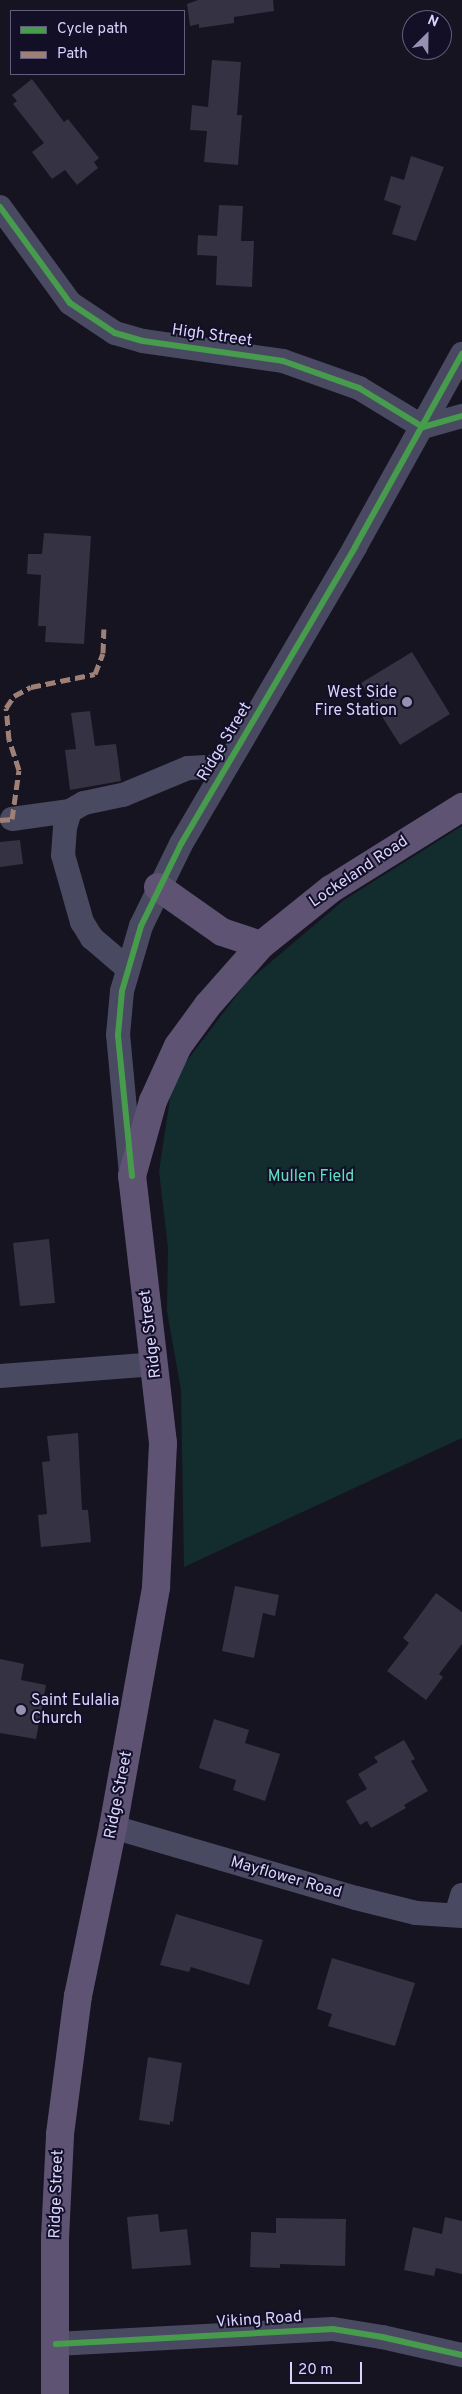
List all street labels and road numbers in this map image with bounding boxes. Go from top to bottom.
street label: High Street [171,321,253,351]
street label: Ridge Street [194,699,256,785]
street label: Lockeland Road [306,832,412,912]
street label: Ridge Street [136,1289,166,1379]
street label: Ridge Street [101,1749,137,1841]
street label: Mayflower Road [228,1853,344,1903]
street label: Ridge Street [46,2149,68,2239]
street label: Viking Road [215,2307,303,2333]

